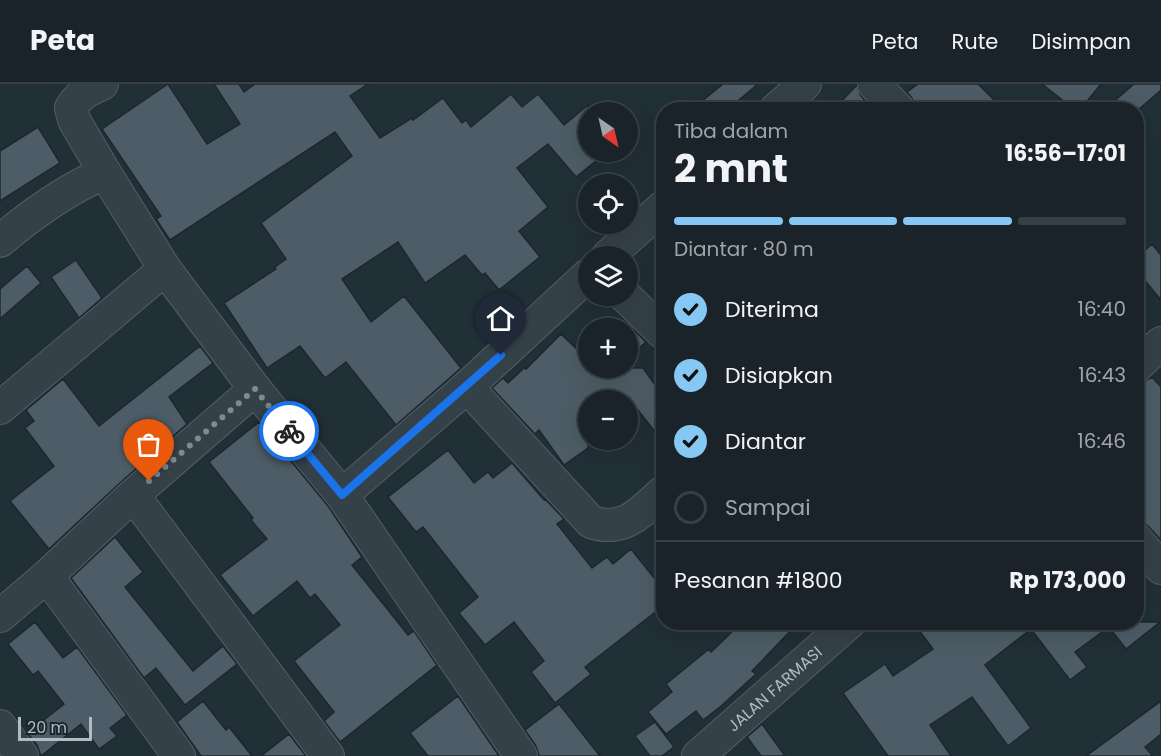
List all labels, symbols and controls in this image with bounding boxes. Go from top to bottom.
text: Peta [30,21,95,60]
text: Peta [871,27,919,56]
text: Rute [952,27,998,56]
text: Disimpan [1031,27,1131,56]
north arrow [578,102,638,162]
map controls [578,102,638,450]
text: Tiba dalam [674,117,788,145]
text: 16:56–17:01 [1005,138,1126,169]
text: 2 mnt [674,141,788,196]
button: locate [578,174,638,234]
text: Diantar · 80 m [674,235,814,263]
button: layers [578,246,638,306]
pin [475,293,526,355]
icon: check [674,293,707,326]
text: Diterima [725,294,819,325]
text: 16:40 [1078,295,1126,323]
icon: home [484,302,517,335]
button: + [578,318,638,378]
icon: check [674,359,707,392]
text: Disiapkan [725,360,833,391]
text: 16:43 [1078,361,1126,389]
button: − [578,390,638,450]
courier [259,401,319,461]
icon: bike [273,415,306,448]
pin [123,419,174,481]
icon: check [674,425,707,458]
text: Diantar [725,426,806,457]
text: 16:46 [1077,427,1126,455]
icon: bag [132,428,165,461]
text: Sampai [725,492,811,523]
text: Pesanan #1800 [674,565,843,596]
text: Rp 173,000 [1009,565,1126,596]
street label: JALAN FARMASI [722,641,827,737]
scale bar [18,714,92,742]
text: 20 m [27,716,67,739]

